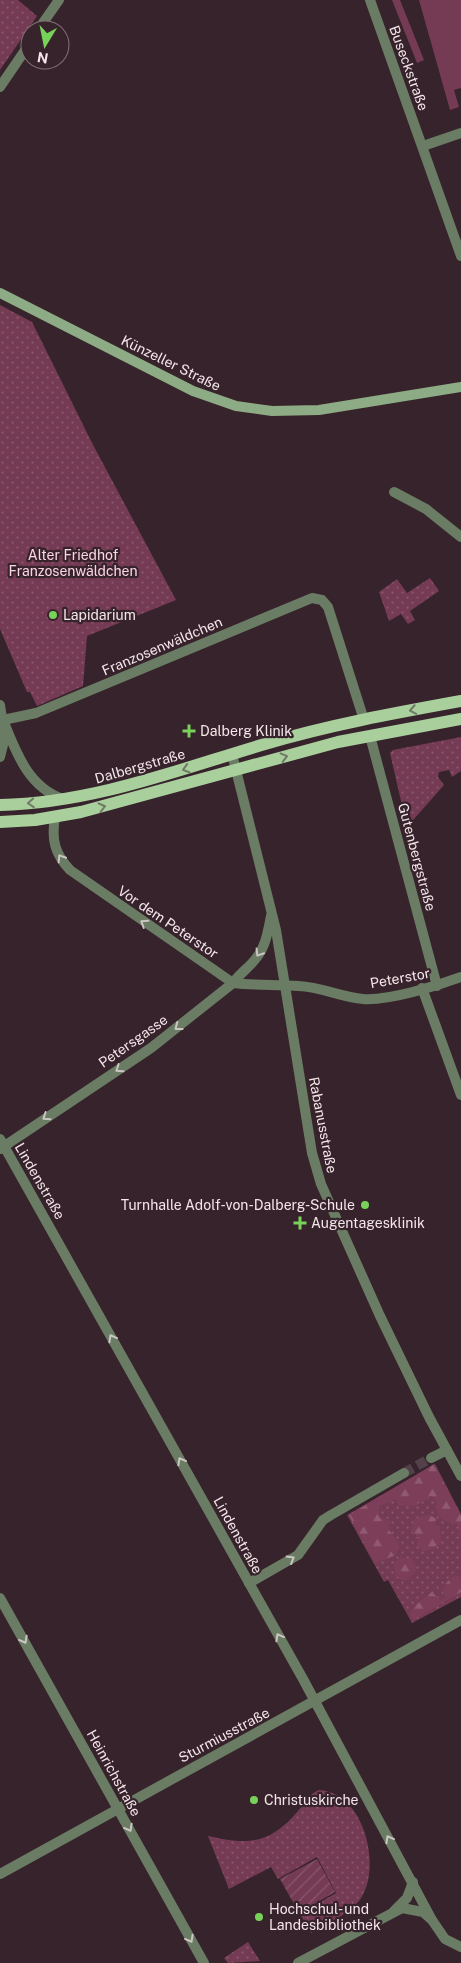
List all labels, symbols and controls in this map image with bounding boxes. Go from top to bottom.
north arrow [20,20,70,70]
street label: Buseckstraße [386,23,432,113]
text: N [36,49,50,67]
street label: Künzeller Straße [119,332,223,394]
park label: Alter Friedhof Franzosenwäldchen [8,547,138,579]
place label: Lapidarium [63,607,136,623]
marker: Lapidarium [47,609,59,621]
street label: Franzosenwäldchen [99,613,225,679]
one-way arrow [409,704,418,715]
place label: Dalberg Klinik [200,723,292,739]
marker: Dalberg Klinik [182,724,196,738]
street label: Dalbergstraße [93,745,187,787]
one-way arrow [279,753,287,763]
one-way arrow [182,763,190,773]
one-way arrow [27,797,35,808]
street label: Gutenbergstraße [395,801,439,913]
one-way arrow [98,802,107,813]
one-way arrow [57,854,67,863]
street label: Vor dem Peterstor [115,882,221,962]
one-way arrow [140,920,150,929]
one-way arrow [255,948,265,957]
street label: Peterstor [369,965,431,991]
street label: Petersgasse [96,1011,171,1071]
one-way arrow [174,1021,184,1030]
one-way arrow [115,1063,125,1072]
street label: Rabanusstraße [306,1075,340,1175]
one-way arrow [43,1111,52,1120]
street label: Lindenstraße [12,1140,68,1222]
place label: Turnhalle Adolf-von-Dalberg-Schule [121,1197,355,1213]
marker: Turnhalle Adolf-von-Dalberg-Schule [359,1199,371,1211]
place label: Augentagesklinik [311,1215,425,1231]
marker: Augentagesklinik [293,1216,307,1230]
one-way arrow [109,1334,119,1343]
one-way arrow [177,1457,187,1466]
street label: Lindenstraße [210,1494,266,1576]
one-way arrow [286,1555,295,1565]
one-way arrow [275,1633,285,1642]
one-way arrow [18,1635,28,1644]
street label: Sturmiusstraße [176,1704,272,1766]
street label: Heinrichstraße [84,1727,144,1819]
place label: Christuskirche [264,1792,359,1808]
marker: Christuskirche [248,1794,260,1806]
one-way arrow [123,1822,133,1831]
one-way arrow [385,1835,395,1844]
place label: Hochschul- und Landesbibliothek [269,1901,381,1933]
marker: Hochschul- und Landesbibliothek [253,1911,265,1923]
one-way arrow [184,1933,194,1942]

